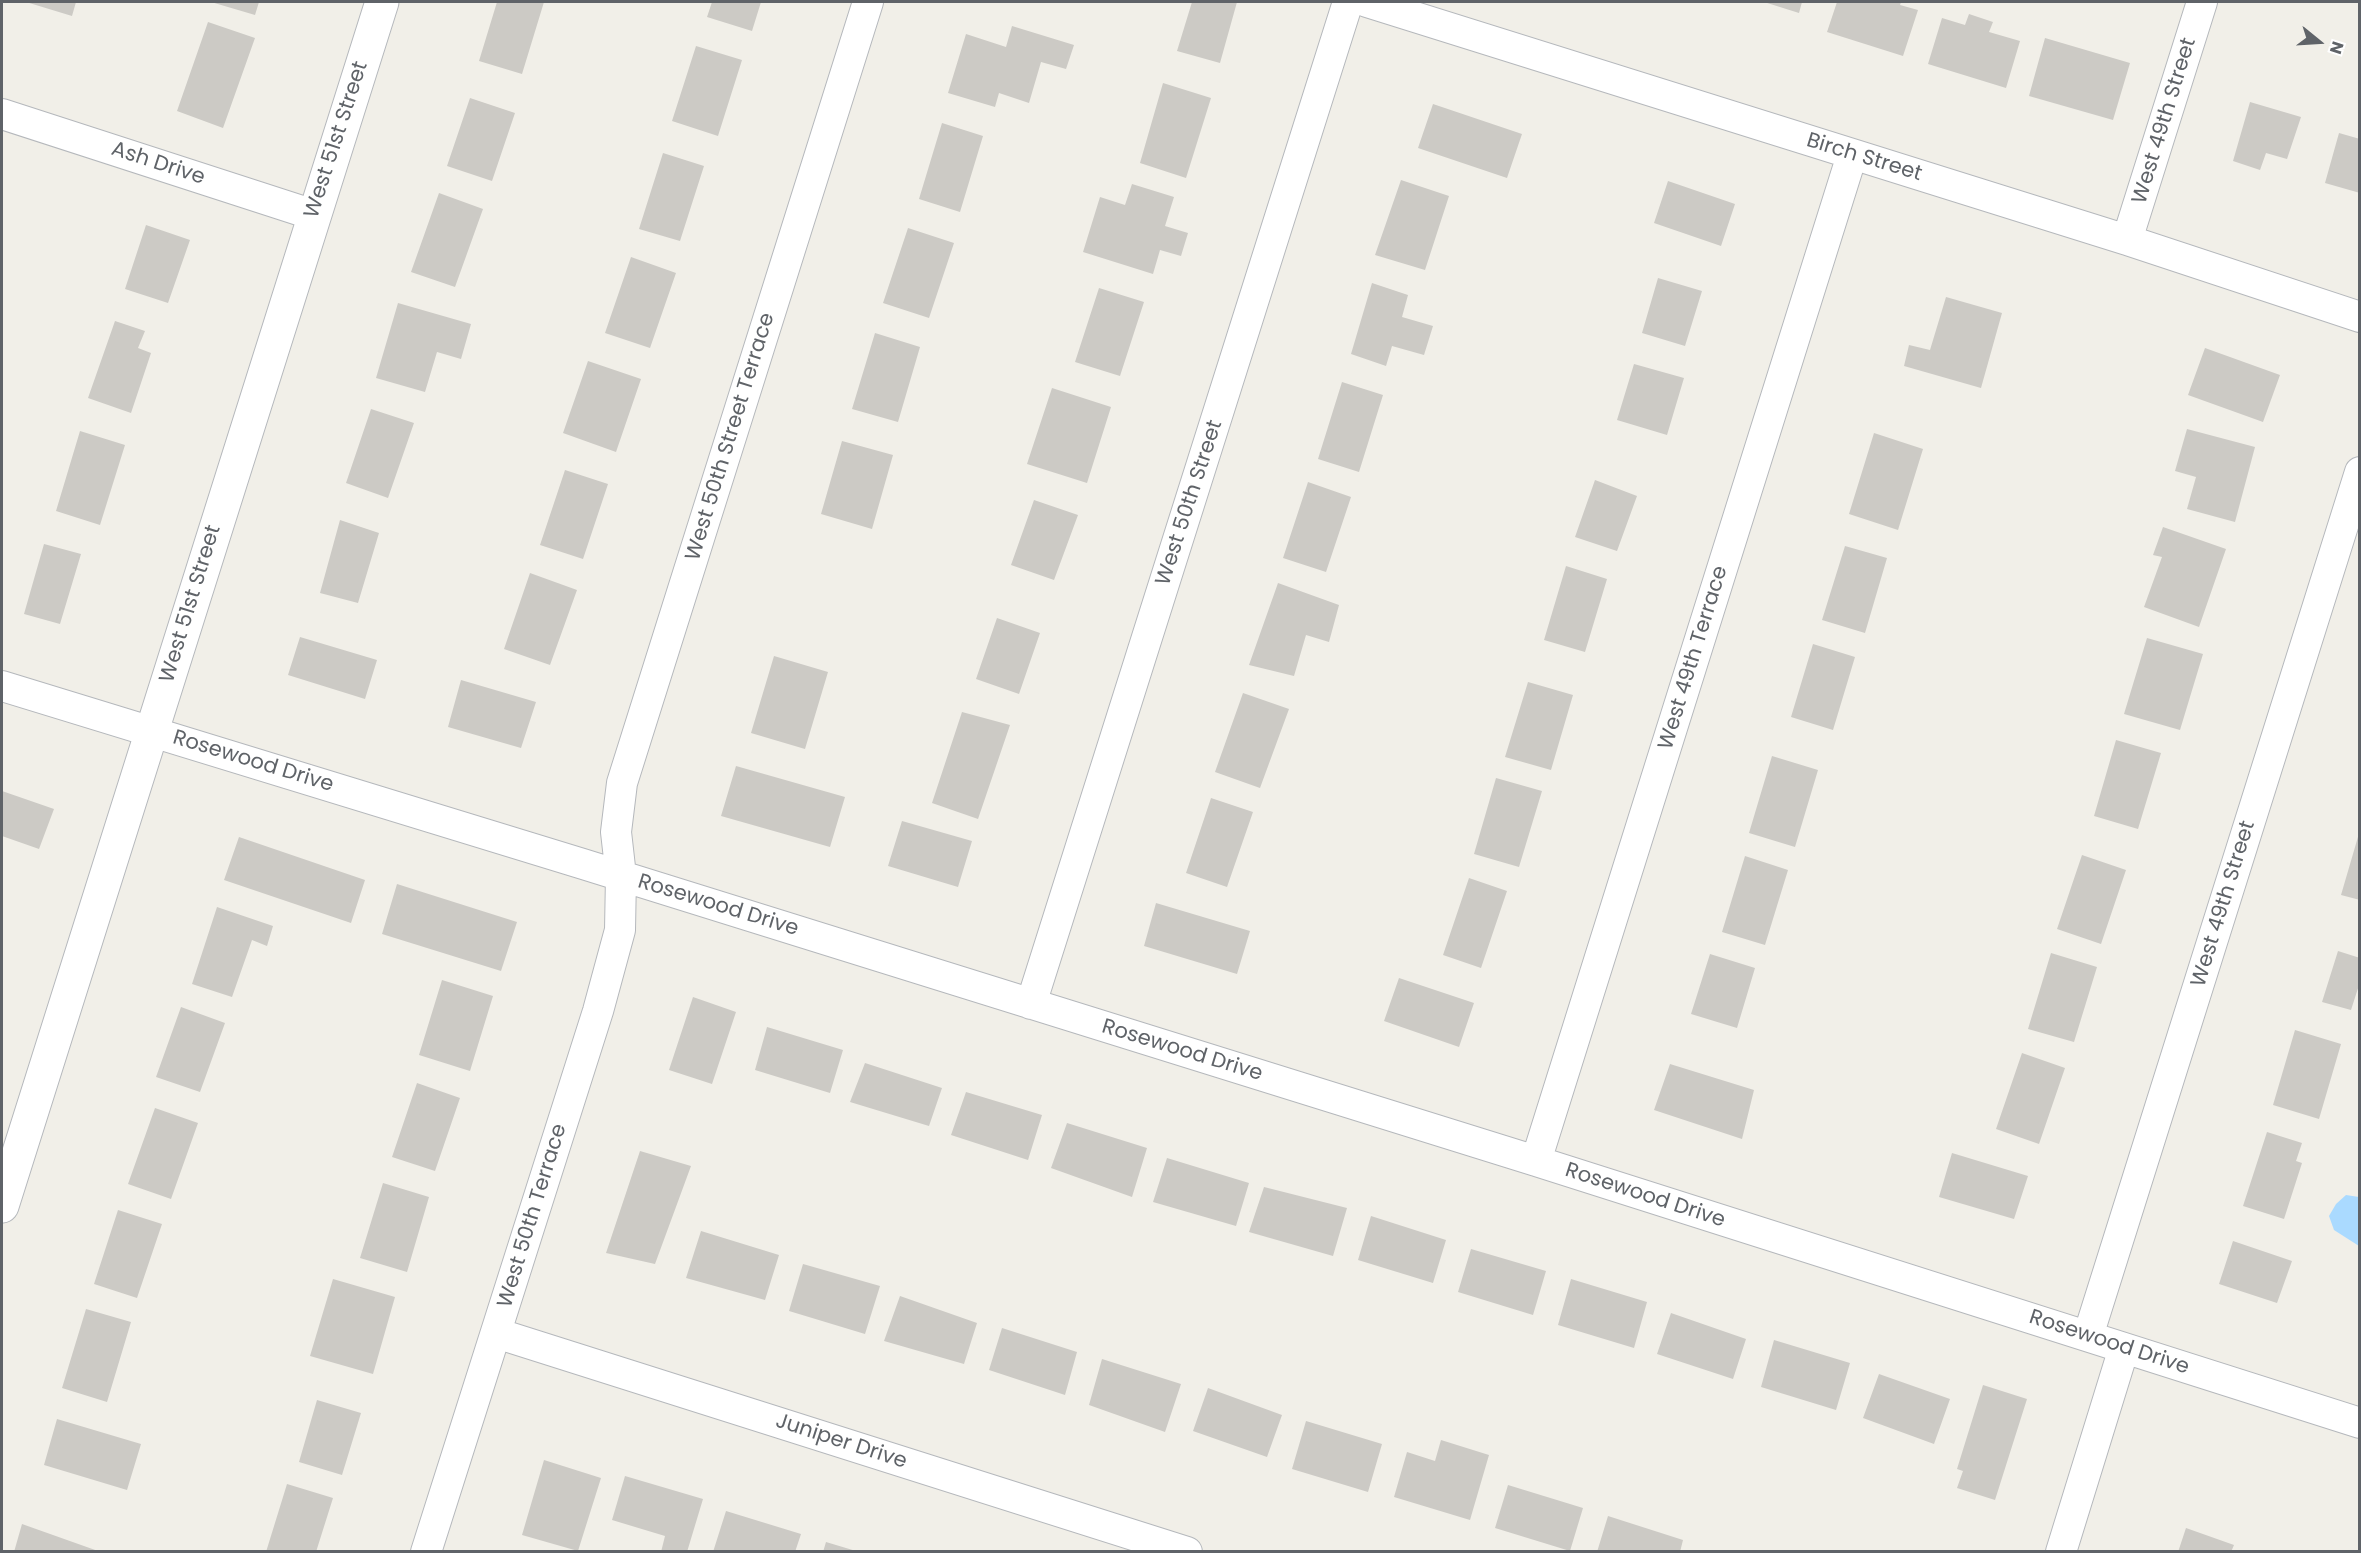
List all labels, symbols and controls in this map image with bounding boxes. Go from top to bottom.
north arrow [2289,12,2349,72]
street label: West 49th Street [2128,35,2202,207]
text: N [2324,38,2349,57]
street label: West 51st Street [300,58,374,222]
street label: Birch Street [1803,129,1925,187]
street label: Ash Drive [108,137,208,191]
street label: West 50th Street Terrace [681,310,781,564]
street label: West 50th Street [1151,417,1229,589]
street label: West 51st Street [155,522,227,686]
street label: West 49th Terrace [1654,563,1734,753]
street label: Rosewood Drive [170,726,336,798]
street label: West 49th Street [2187,818,2261,990]
street label: Rosewood Drive [635,870,801,942]
street label: Rosewood Drive [1099,1015,1265,1087]
street label: West 50th Terrace [493,1121,573,1311]
street label: Rosewood Drive [1562,1158,1728,1234]
street label: Rosewood Drive [2026,1305,2192,1381]
street label: Juniper Drive [772,1409,910,1475]

